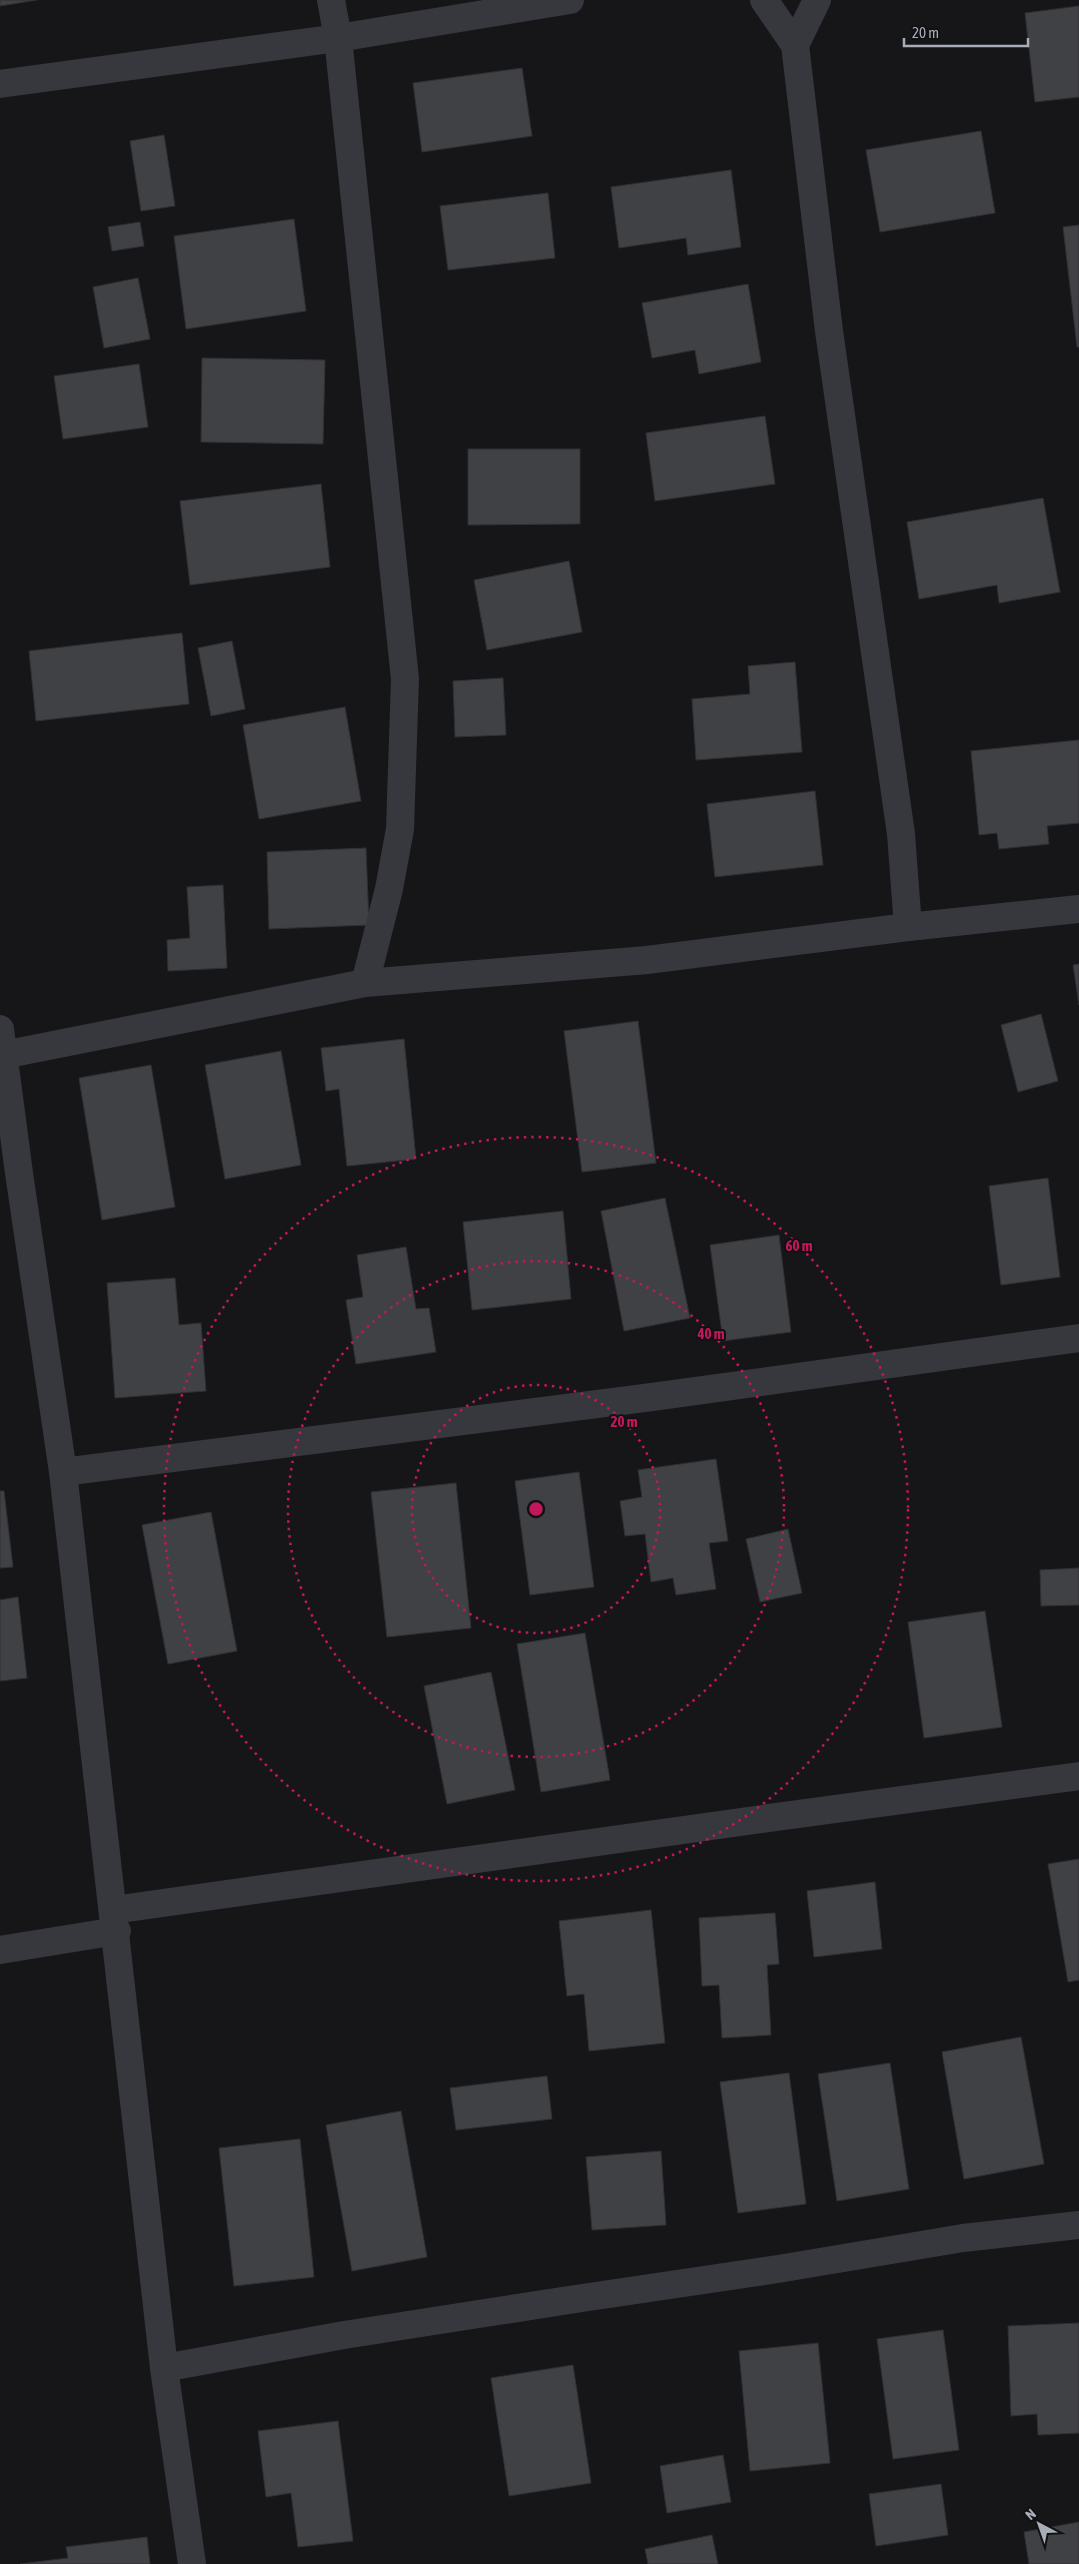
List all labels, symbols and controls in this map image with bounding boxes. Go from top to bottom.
scale bar [904,15,1028,47]
text: 20 m [912,24,939,41]
text: 60 m [786,1237,813,1254]
text: 40 m [697,1325,725,1342]
text: 20 m [611,1413,638,1430]
centre of rings [527,1500,545,1518]
north arrow [1014,2499,1064,2549]
text: N [1022,2505,1039,2523]

